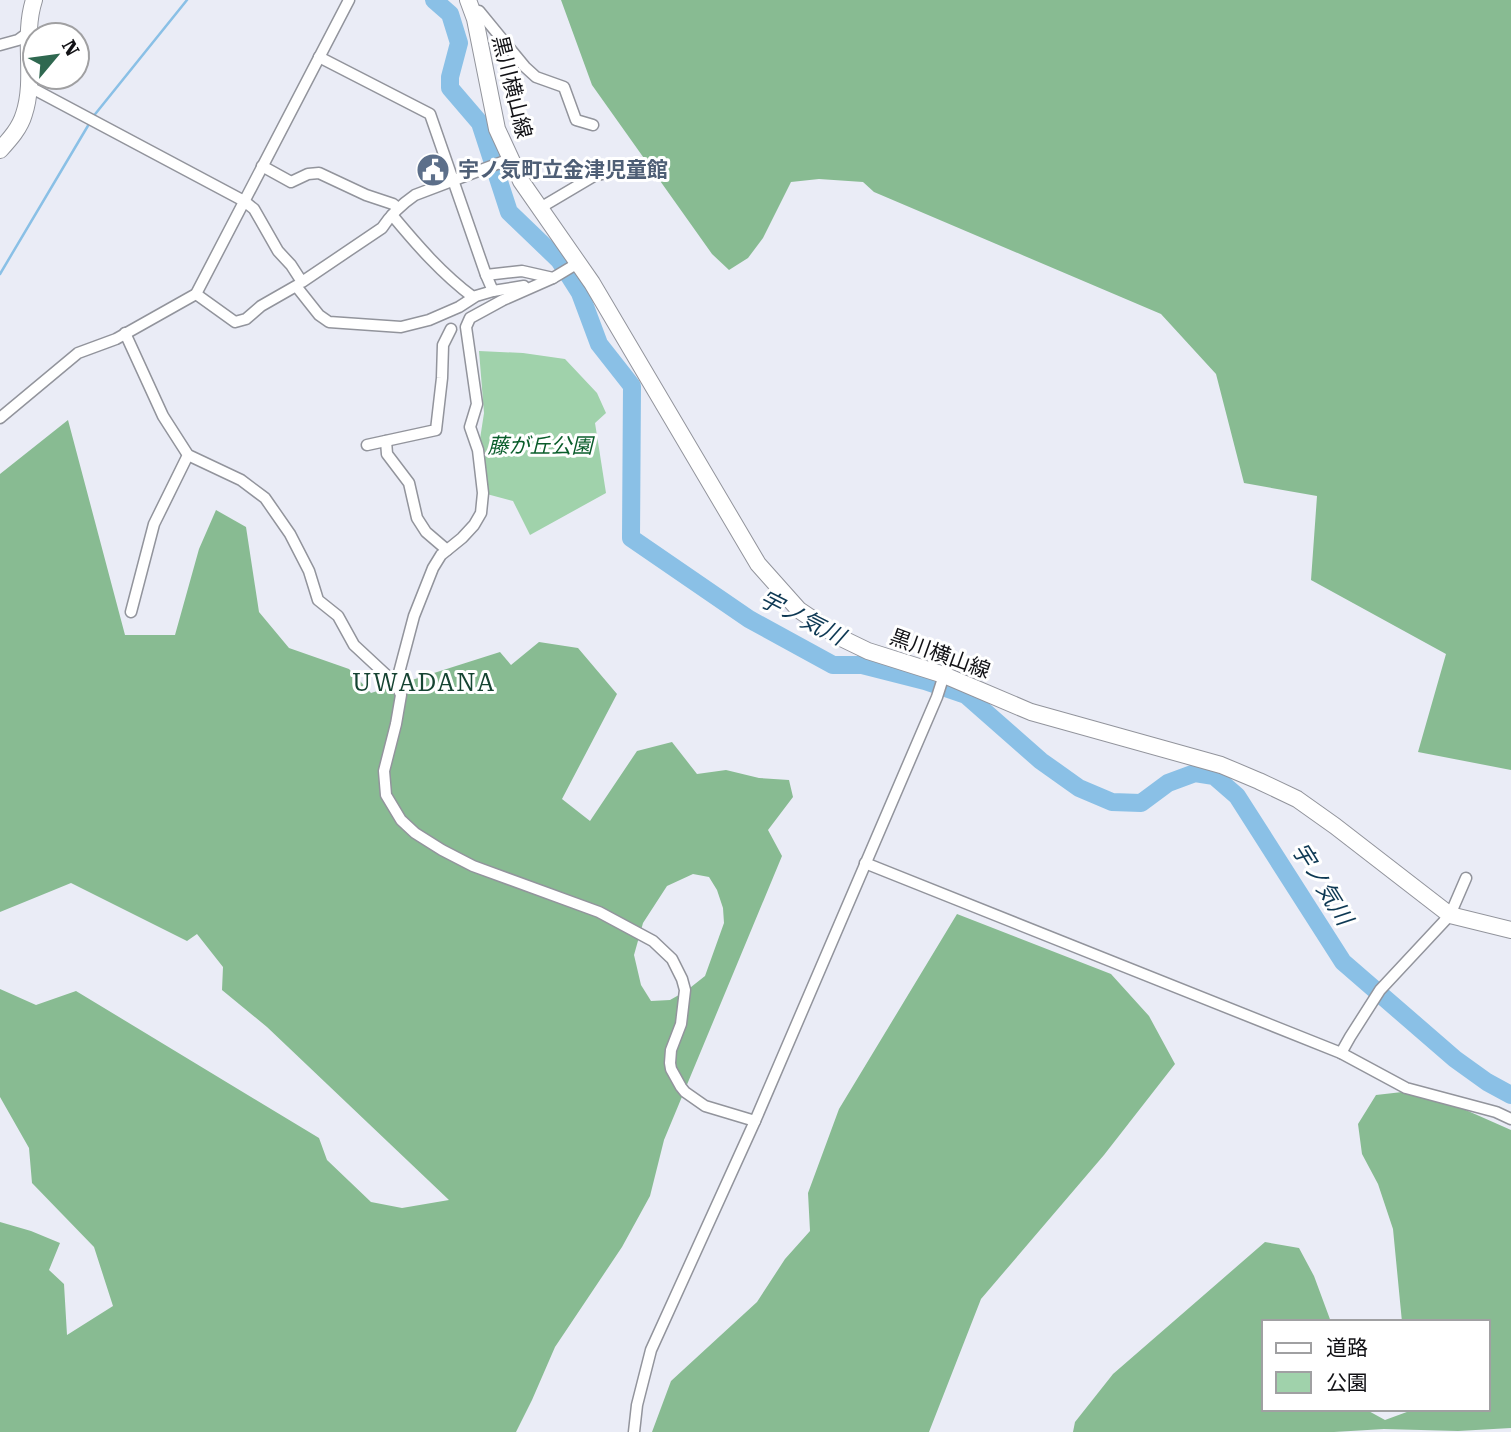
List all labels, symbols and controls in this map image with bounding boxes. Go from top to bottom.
north arrow [21,21,91,91]
street label: 黒川横山線 [488,33,536,141]
text: N [57,36,84,60]
public building icon: 宇ノ気町立金津児童館 [414,151,452,189]
place label: 宇ノ気町立金津児童館 [458,158,668,182]
park label: 藤が丘公園 [488,434,595,458]
water label: 宇ノ気川 [755,585,852,652]
street label: 黒川横山線 [887,625,993,683]
district label: UWADANA [352,669,496,697]
water label: 宇ノ気川 [1286,838,1359,933]
legend [1262,1320,1490,1411]
text: 道路 [1326,1336,1368,1360]
text: 公園 [1326,1371,1368,1395]

